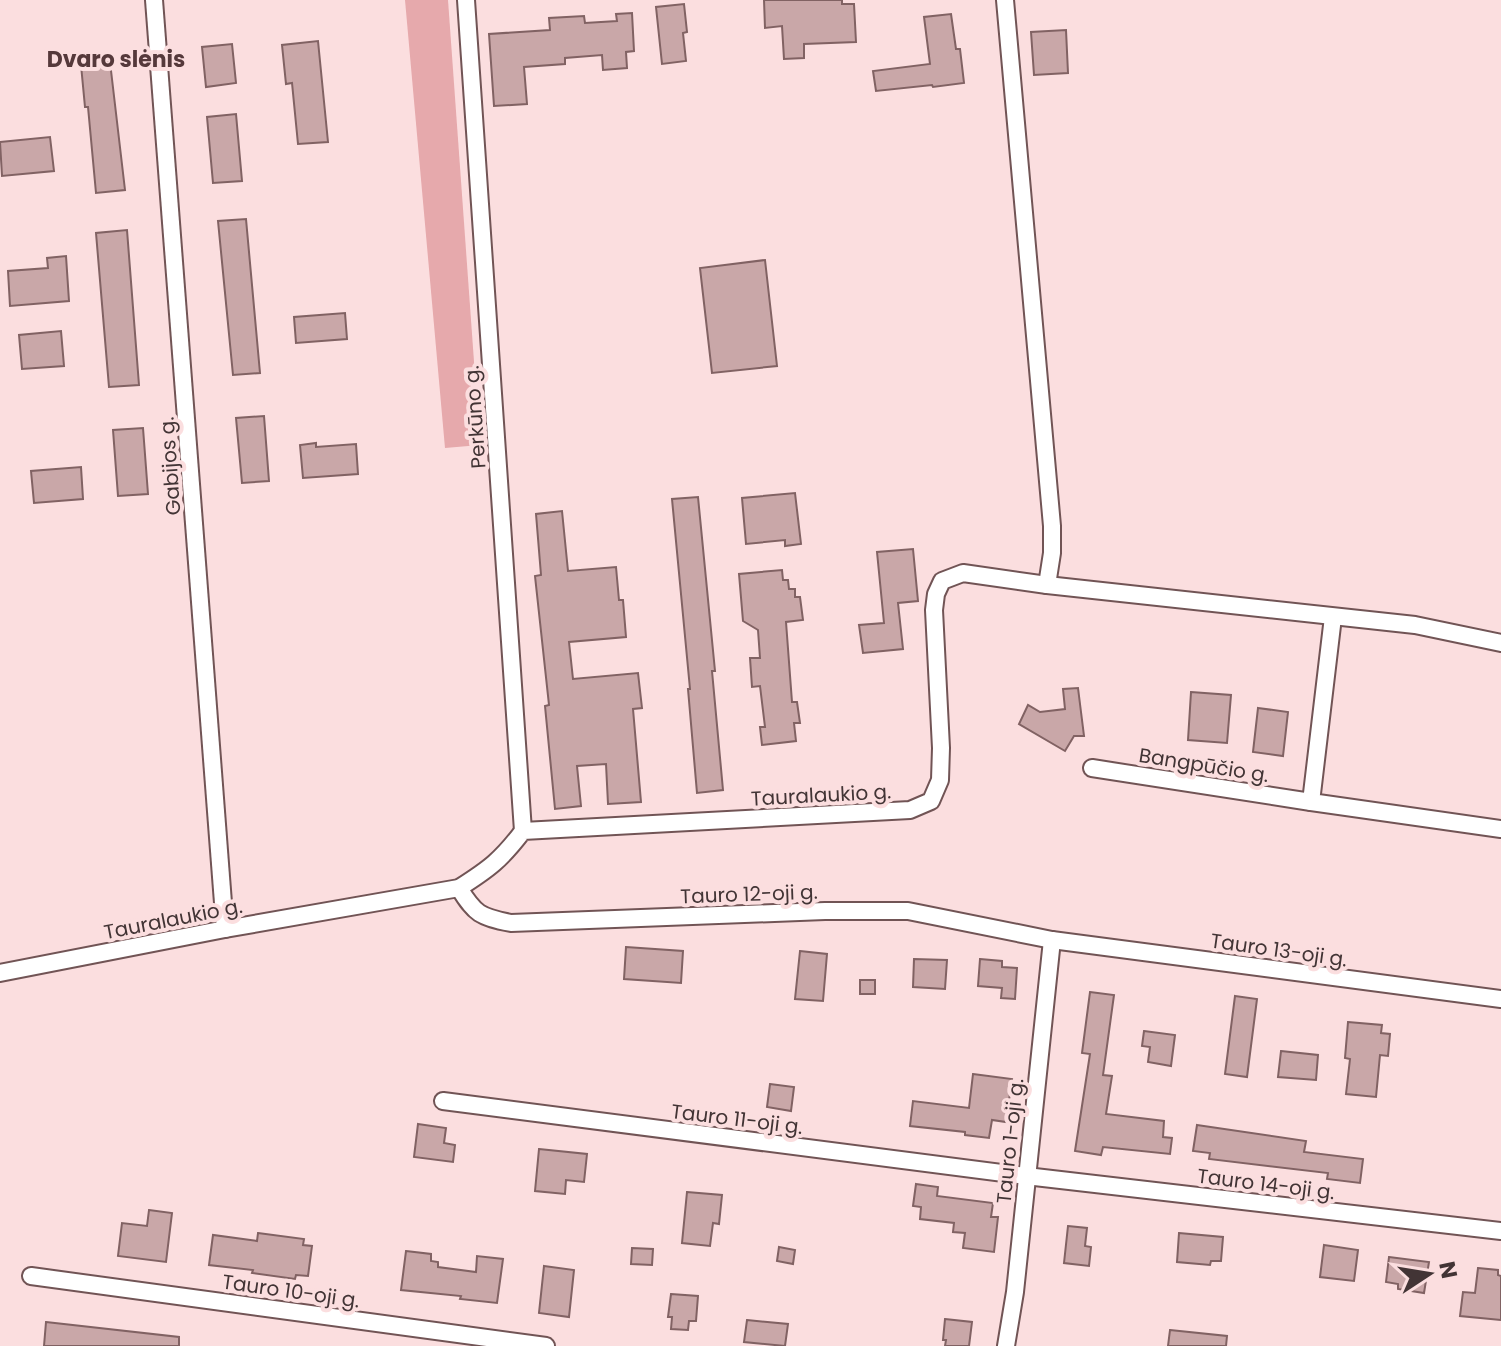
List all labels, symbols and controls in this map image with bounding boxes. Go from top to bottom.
district label: Dvaro slėnis [47,44,185,75]
street label: Perkūno g. [457,365,493,469]
street label: Gabijos g. [153,416,187,516]
street label: Bangpūčio g. [1137,741,1271,789]
street label: Tauralaukio g. [750,777,892,813]
street label: Tauro 12-oji g. [680,878,818,910]
street label: Tauralaukio g. [101,892,245,946]
street label: Tauro 13-oji g. [1209,927,1349,973]
street label: Tauro 1-oji g. [989,1077,1031,1205]
street label: Tauro 11-oji g. [670,1097,804,1141]
street label: Tauro 14-oji g. [1196,1162,1336,1206]
north arrow [1389,1234,1469,1314]
text: N [1431,1259,1465,1281]
street label: Tauro 10-oji g. [220,1268,362,1314]

